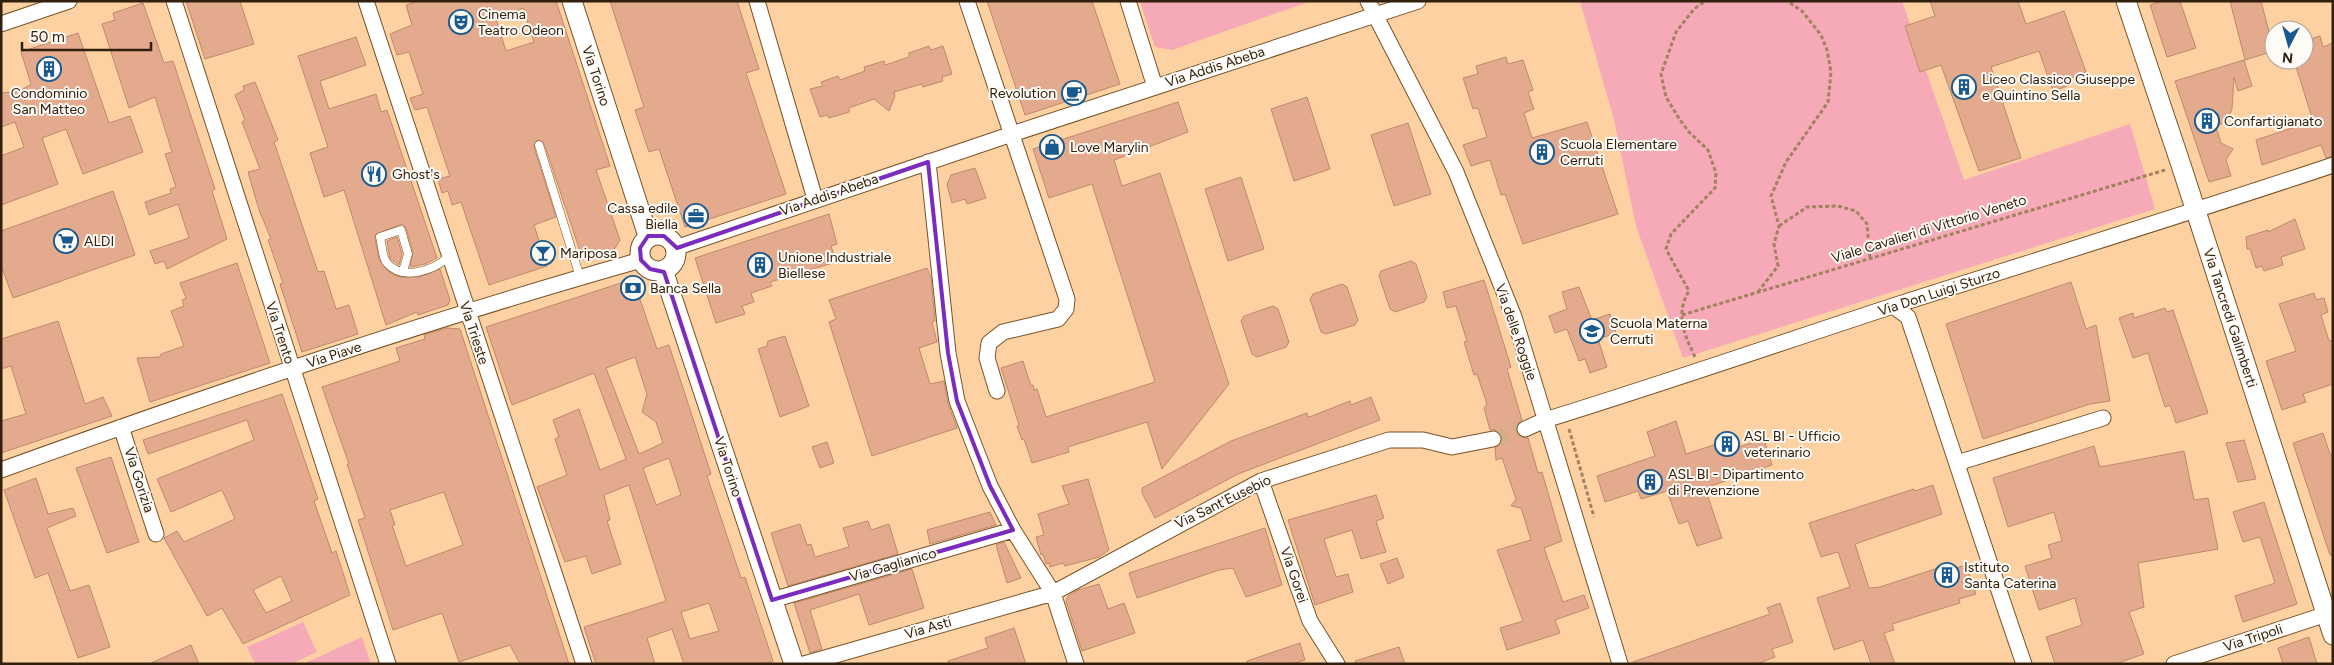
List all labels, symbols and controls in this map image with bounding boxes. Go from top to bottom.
place label: Cinema Teatro Odeon [478,6,564,39]
theatre icon: Cinema Teatro Odeon [448,9,474,35]
scale bar [22,20,151,52]
north arrow [2264,20,2314,70]
text: 50 m [30,28,65,46]
street label: Via Addis Abeba [1163,43,1267,91]
street label: Via Torino [578,44,614,108]
text: N [2281,48,2294,66]
building icon: Condominio San Matteo [36,56,62,82]
place label: Liceo Classico Giuseppe e Quintino Sella [1982,71,2135,104]
building icon: Liceo Classico Giuseppe e Quintino Sella [1951,74,1977,100]
cafe icon: Revolution [1061,80,1087,106]
place label: Condominio San Matteo [11,85,87,118]
place label: Revolution [989,85,1056,102]
building icon: Confartigianato [2194,108,2220,134]
place label: Confartigianato [2224,113,2323,130]
shop icon: Love Marylin [1039,134,1065,160]
place label: Scuola Elementare Cerruti [1560,136,1677,169]
place label: Love Marylin [1070,139,1149,156]
building icon: Scuola Elementare Cerruti [1529,139,1555,165]
restaurant icon: Ghost's [361,161,387,187]
place label: Ghost's [392,166,440,183]
street label: Via Addis Abeba [777,170,881,220]
street label: Viale Cavalieri di Vittorio Veneto [1830,191,2028,267]
place label: Cassa edile Biella [607,200,678,233]
office icon: Cassa edile Biella [683,203,709,229]
supermarket icon: ALDI [53,228,79,254]
place label: ALDI [84,233,114,250]
bar icon: Mariposa [530,240,556,266]
place label: Mariposa [560,245,617,262]
street label: Via Tancredi Galimberti [2199,246,2261,390]
place label: Unione Industriale Biellese [778,249,892,282]
building icon: Unione Industriale Biellese [747,252,773,278]
street label: Via Don Luigi Sturzo [1876,264,2002,320]
bank icon: Banca Sella [620,275,646,301]
place label: Banca Sella [650,280,721,297]
street label: Via delle Roggie [1492,282,1541,383]
street label: Via Trieste [456,299,492,367]
street label: Via Trento [262,300,298,366]
place label: Scuola Materna Cerruti [1610,315,1707,348]
school or university icon: Scuola Materna Cerruti [1579,318,1605,344]
street label: Via Piave [304,338,364,372]
place label: ASL BI - Ufficio veterinario [1744,428,1840,461]
building icon: ASL BI - Ufficio veterinario [1714,431,1740,457]
street label: Via Torino [710,435,746,499]
street label: Via Gorizia [120,445,158,515]
place label: ASL BI - Dipartimento di Prevenzione [1668,466,1804,499]
building icon: ASL BI - Dipartimento di Prevenzione [1637,469,1663,495]
street label: Via Sant'Eusebio [1172,471,1274,533]
street label: Via Gaglianico [848,544,938,586]
street label: Via Gorei [1277,545,1311,605]
place label: Istituto Santa Caterina [1964,559,2056,592]
building icon: Istituto Santa Caterina [1934,562,1960,588]
street label: Via Asti [903,613,953,643]
street label: Via Tripoli [2221,620,2285,656]

